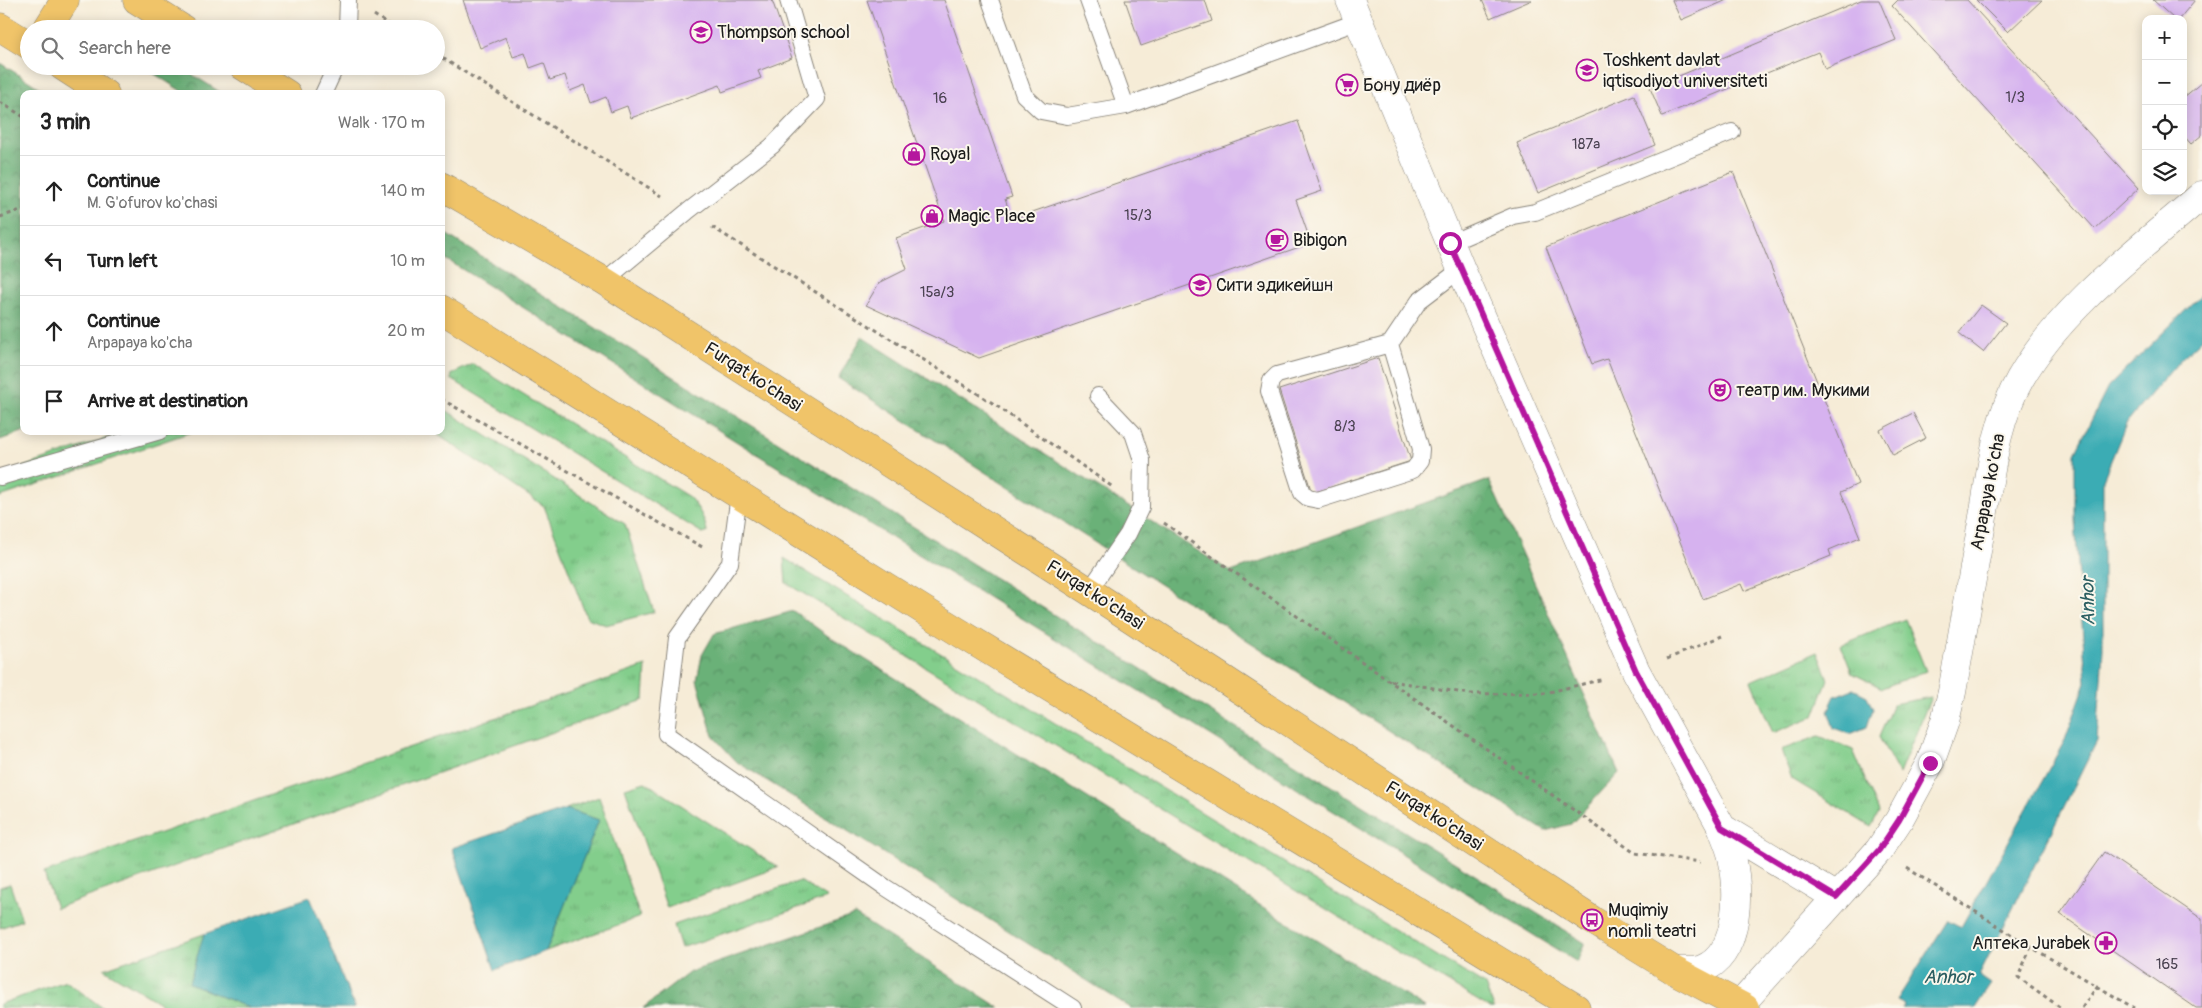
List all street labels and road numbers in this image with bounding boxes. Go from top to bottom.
street label: Furqat ko'chasi [700,337,806,417]
street label: Arpapaya ko'cha [1965,432,2011,552]
street label: Furqat ko'chasi [1042,555,1148,635]
street label: Furqat ko'chasi [1381,776,1487,856]

